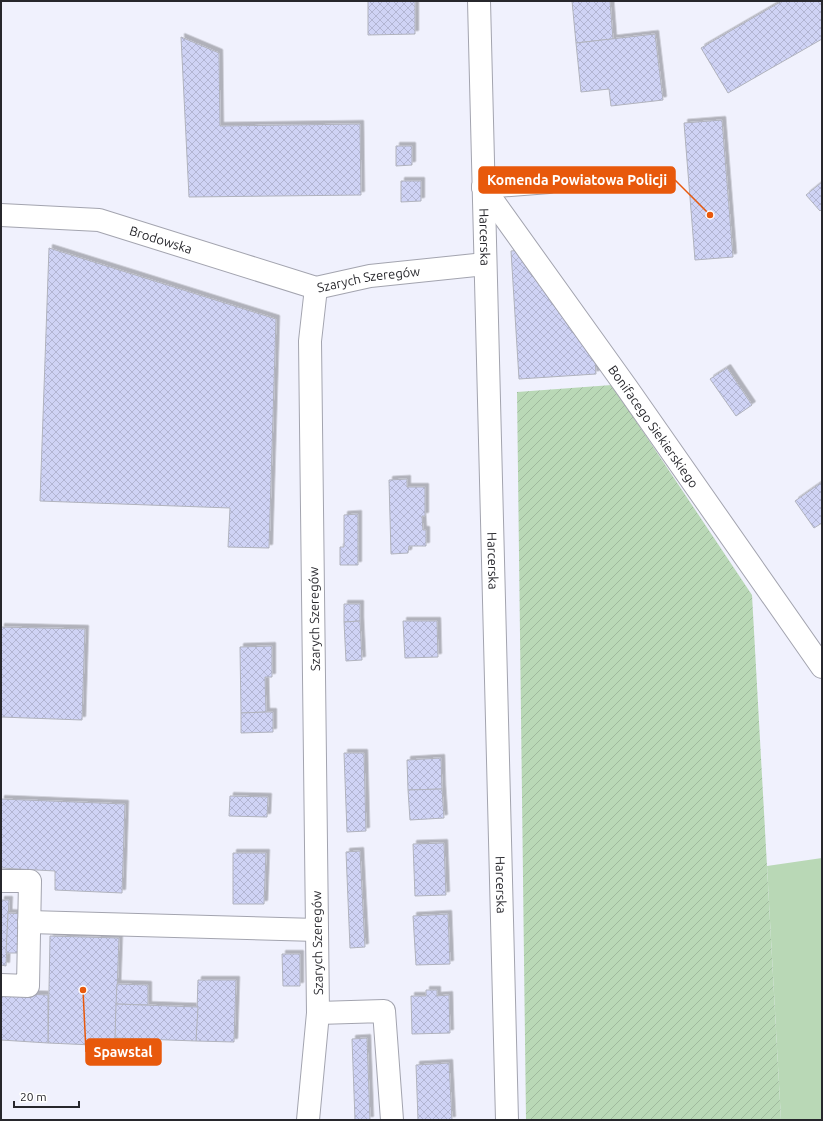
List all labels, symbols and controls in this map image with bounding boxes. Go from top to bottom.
callout: Komenda Powiatowa Policji [479,167,675,193]
text: Komenda Powiatowa Policji [487,172,667,188]
street label: Harcerska [477,208,493,266]
street label: Brodowska [128,223,194,256]
street label: Szarych Szeregów [316,264,421,295]
street label: Bonifacego Siekierskiego [606,363,701,490]
street label: Harcerska [485,532,501,590]
street label: Szarych Szeregów [306,567,322,671]
street label: Harcerska [493,856,509,914]
street label: Szarych Szeregów [309,891,325,995]
callout: Spawstal [86,1039,161,1065]
text: Spawstal [93,1044,153,1060]
scale bar [14,1083,79,1109]
text: 20 m [20,1090,47,1103]

